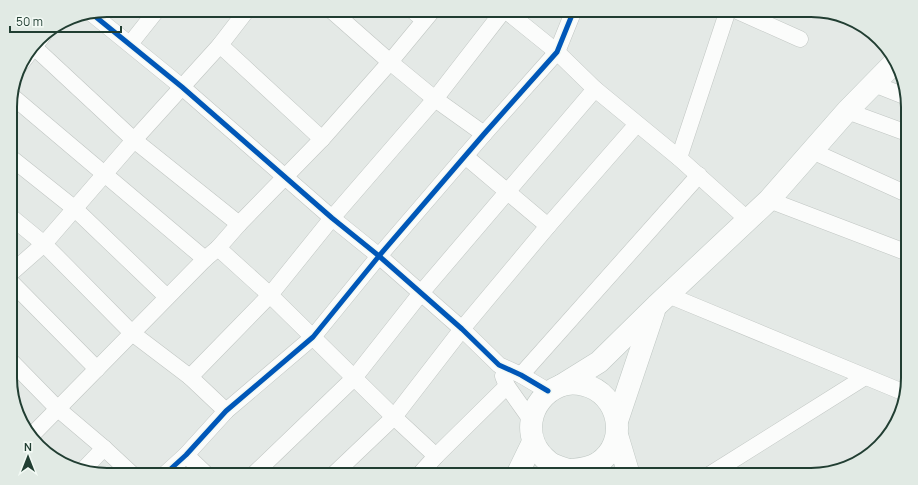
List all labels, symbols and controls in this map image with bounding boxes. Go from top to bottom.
scale bar [10,8,121,34]
text: 50 m [16,13,43,30]
north arrow [8,437,48,477]
text: N [24,439,32,454]

